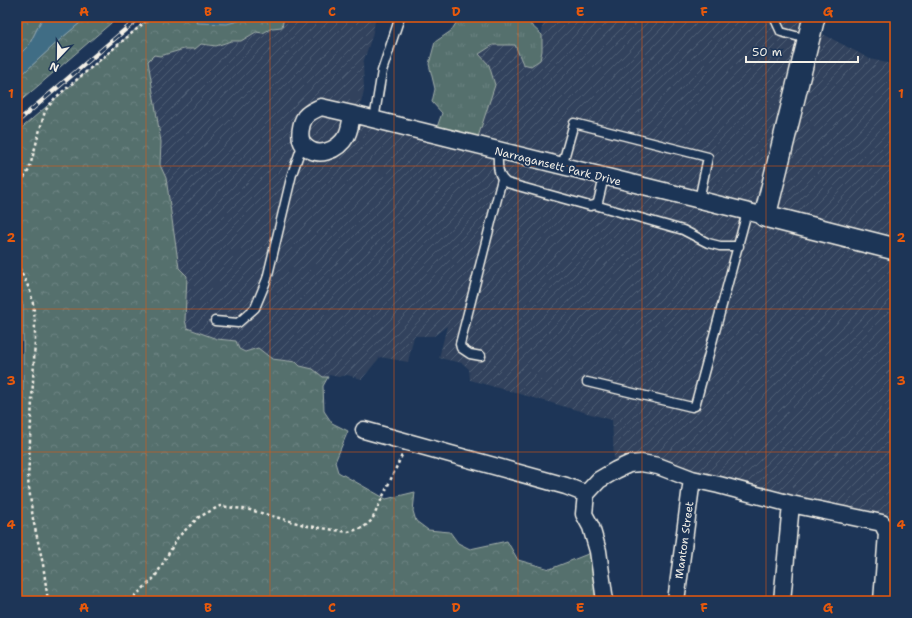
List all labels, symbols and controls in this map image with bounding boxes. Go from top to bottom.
text: A [79,3,89,20]
text: B [204,3,212,20]
text: C [328,3,336,20]
text: D [451,3,461,20]
text: E [576,3,585,20]
text: F [700,3,708,20]
text: G [823,3,834,20]
north arrow [38,38,78,78]
scale bar [746,38,858,64]
text: 50 m [752,44,782,60]
text: N [47,58,61,75]
text: 1 [8,85,14,102]
text: 1 [898,85,904,102]
street label: Narragansett Park Drive [493,143,623,189]
text: 2 [6,229,16,246]
text: 2 [896,229,906,246]
text: 3 [6,372,16,389]
text: 3 [896,372,906,389]
street label: Manton Street [672,500,697,580]
text: 4 [6,516,16,533]
text: 4 [896,516,906,533]
text: A [79,599,89,616]
text: B [204,599,212,616]
text: C [328,599,336,616]
text: D [451,599,461,616]
text: E [576,599,585,616]
text: F [700,599,708,616]
text: G [823,599,834,616]

